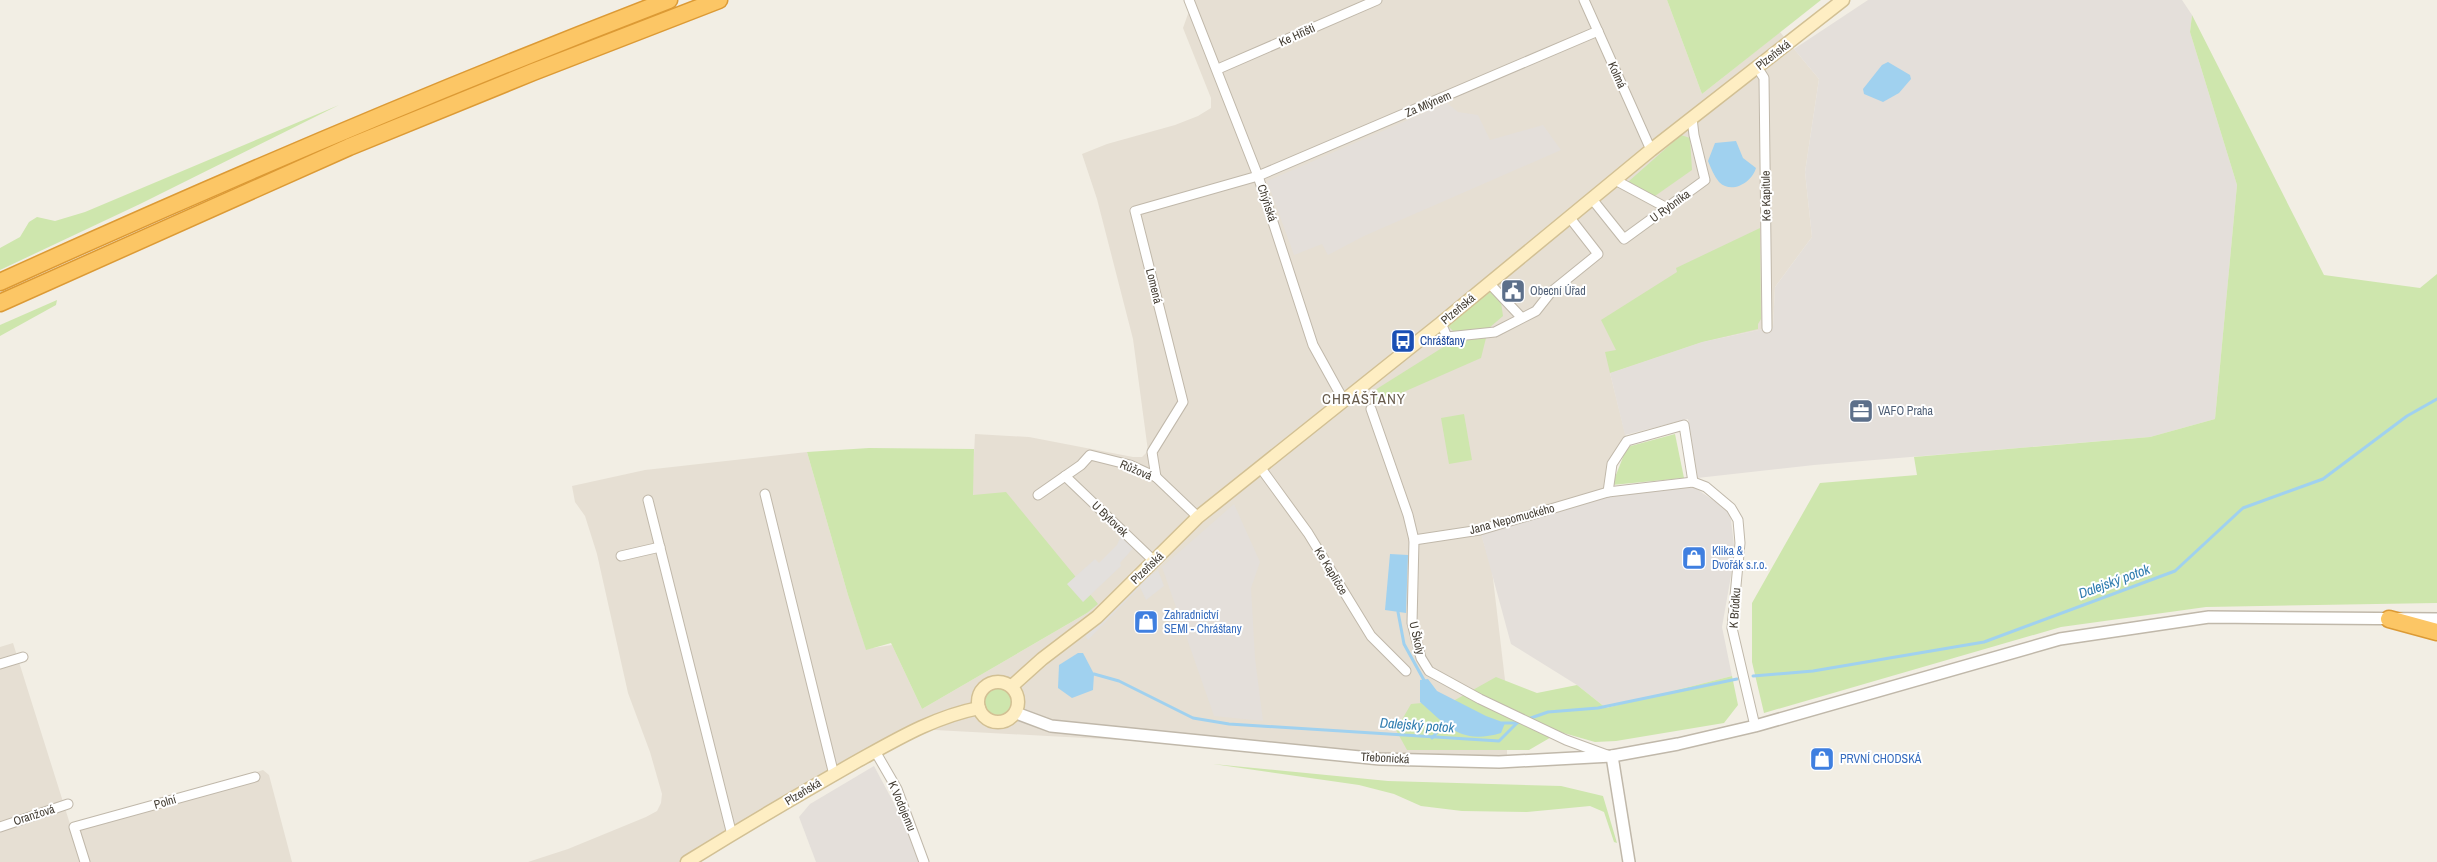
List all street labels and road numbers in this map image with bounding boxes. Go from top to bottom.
street label: Ke Hřišti [1276,20,1318,50]
street label: Plzeňská [1752,36,1794,74]
street label: Kolmá [1604,59,1630,91]
street label: Za Mlýnem [1402,87,1454,121]
street label: Ke Kapitule [1758,170,1774,222]
street label: Chýňská [1253,182,1281,224]
street label: U Rybníka [1647,186,1694,226]
street label: Lomená [1142,267,1166,306]
street label: Plzeňská [1438,290,1479,328]
street label: Růžová [1118,456,1155,484]
street label: U Bytovek [1088,498,1132,540]
street label: Jana Nepomuckého [1468,500,1556,538]
street label: Ke Kapličce [1311,544,1351,598]
street label: Plzeňská [1127,548,1167,588]
street label: K Brůdku [1726,587,1744,629]
street label: U Školy [1405,620,1429,656]
street label: Třebonická [1360,749,1410,767]
street label: Plzeňská [782,775,825,809]
street label: K Vodojemu [884,778,920,834]
street label: Polní [152,791,178,813]
street label: Oranžová [11,801,57,829]

